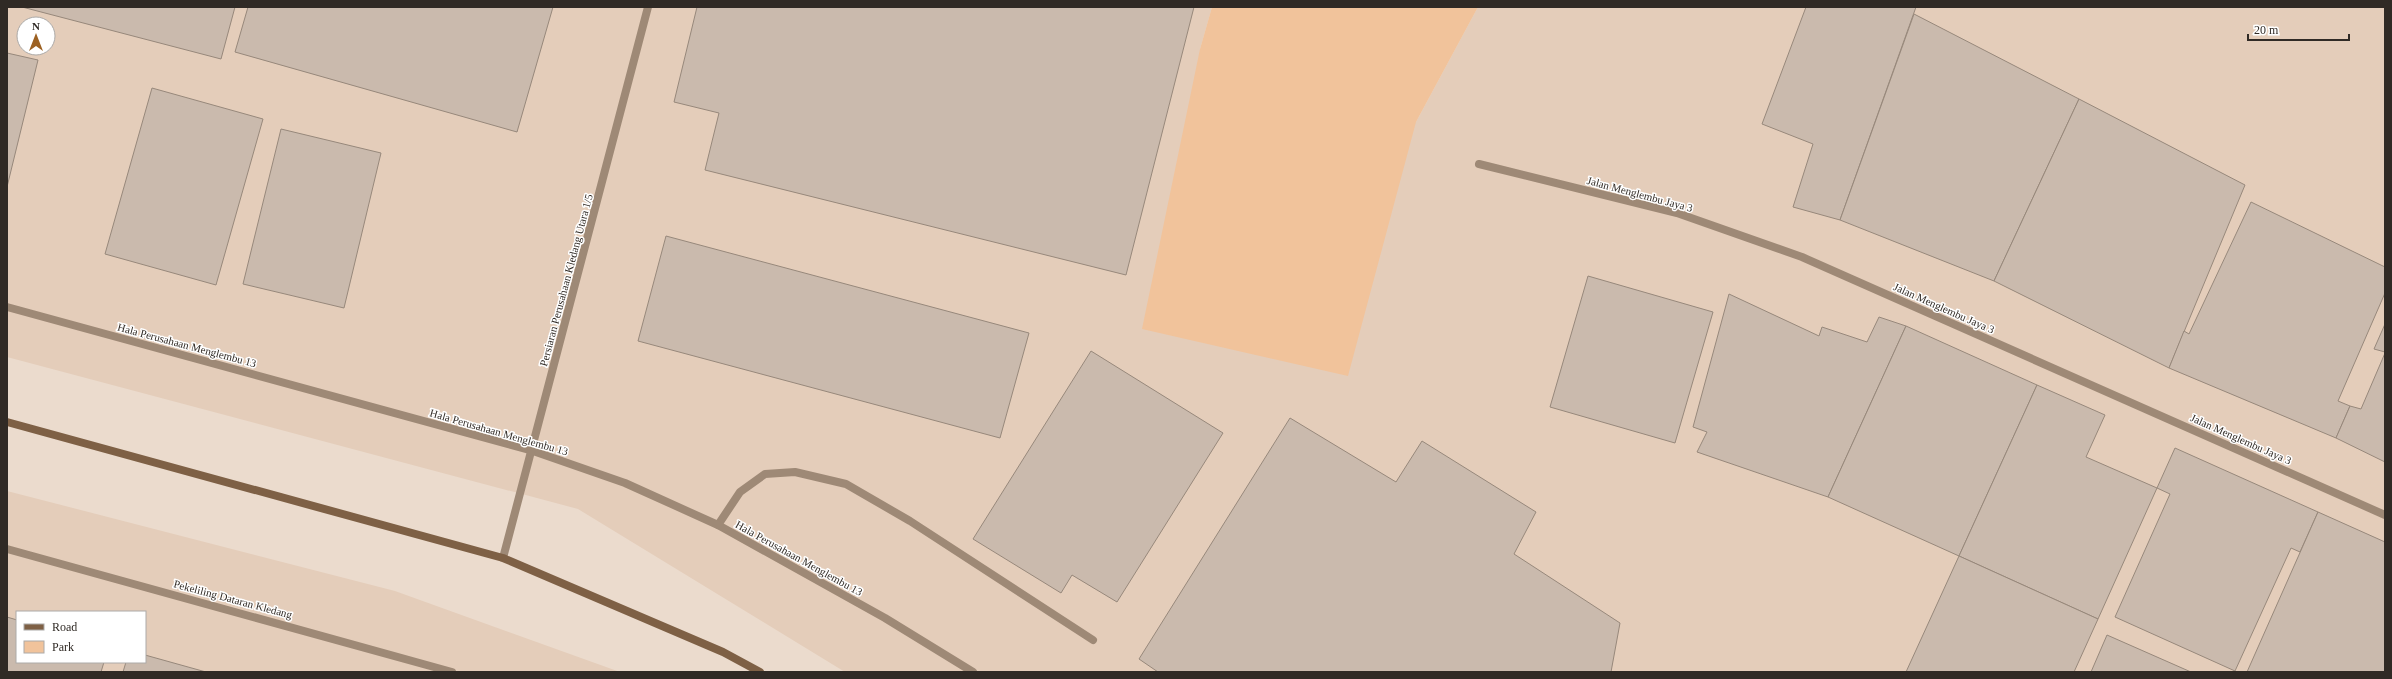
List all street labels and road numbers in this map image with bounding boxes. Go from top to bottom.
street label: Jalan Menglembu Jaya 3 [1586,174,1695,214]
street label: Persiaran Perusahaan Kledang Utara 1/5 [537,192,595,367]
street label: Jalan Menglembu Jaya 3 [1892,280,1997,336]
street label: Hala Perusahaan Menglembu 13 [116,321,258,369]
street label: Hala Perusahaan Menglembu 13 [428,406,570,458]
street label: Jalan Menglembu Jaya 3 [2189,411,2294,467]
street label: Hala Perusahaan Menglembu 13 [733,518,865,598]
street label: Pekeliling Dataran Kledang [172,577,294,621]

